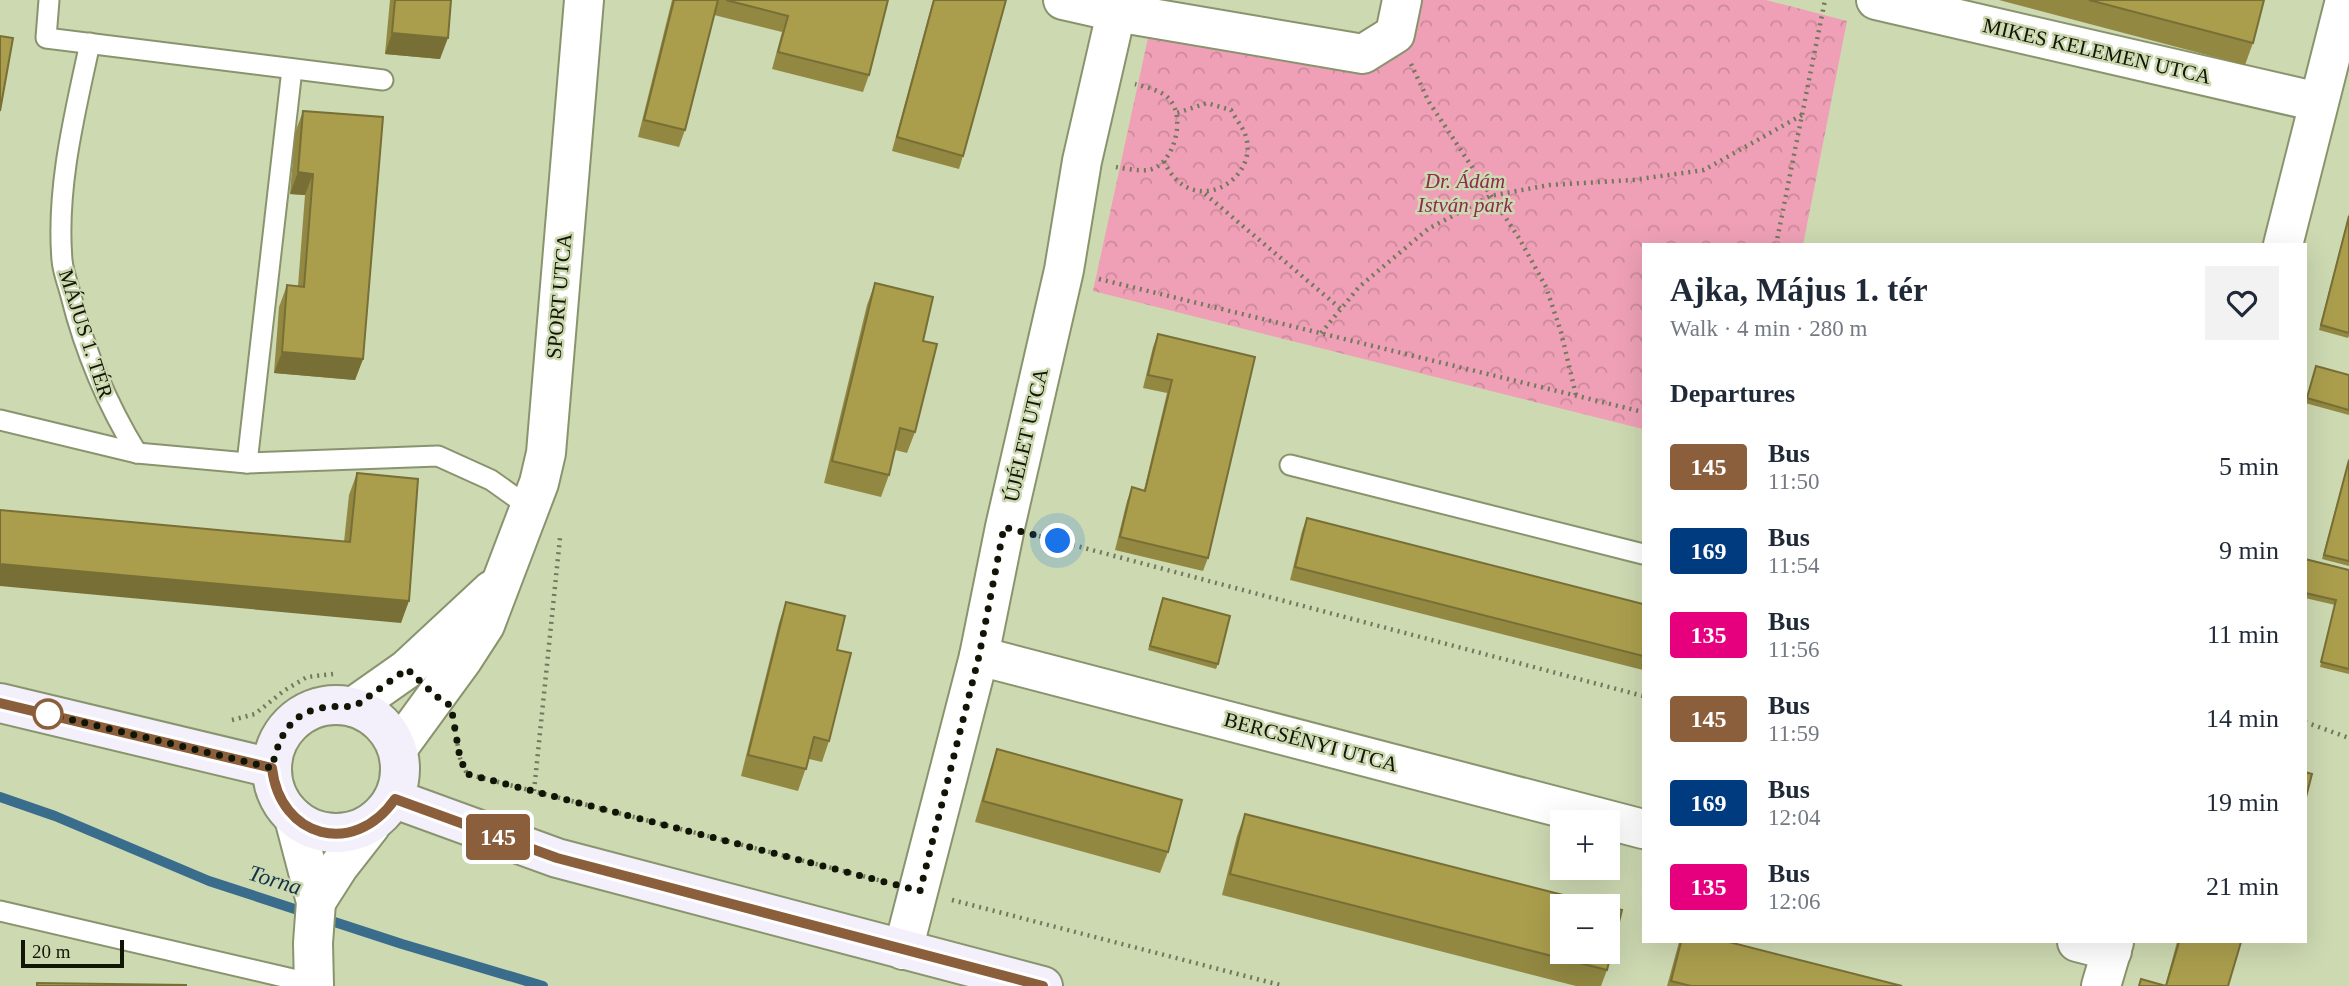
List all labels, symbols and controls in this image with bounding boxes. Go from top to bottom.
street label: MIKES KELEMEN UTCA [1981,13,2214,89]
park label: Dr. Ádám István park [1416,169,1513,217]
street label: SPORT UTCA [542,231,577,360]
street label: MÁJUS 1. TÉR [54,266,118,402]
button: heart [2205,266,2279,340]
text: Ajka, Május 1. tér [1670,272,1928,308]
text: Walk · 4 min · 280 m [1670,316,1867,341]
street label: ÚJÉLET UTCA [999,365,1053,504]
text: Departures [1670,379,1795,408]
text: Bus [1768,439,1810,468]
text: 5 min [2219,452,2279,481]
text: 145 [1691,454,1727,480]
text: 11:50 [1768,469,1820,494]
your location [1040,523,1075,558]
text: Bus [1768,523,1810,552]
text: 9 min [2219,536,2279,565]
text: 169 [1691,538,1727,564]
text: 11:54 [1768,553,1820,578]
text: Bus [1768,607,1810,636]
text: 11 min [2207,620,2279,649]
text: 135 [1691,622,1727,648]
text: 11:56 [1768,637,1820,662]
text: Bus [1768,691,1810,720]
unlabelled marker [33,699,63,729]
text: 14 min [2206,704,2279,733]
text: 145 [1691,706,1727,732]
street label: BERCSÉNYI UTCA [1221,707,1401,777]
text: 11:59 [1768,721,1820,746]
text: Bus [1768,775,1810,804]
text: 19 min [2206,788,2279,817]
text: 169 [1691,790,1727,816]
text: 12:04 [1768,805,1820,830]
map controls [1550,810,1620,964]
button: + [1550,810,1620,880]
line badge: 145 [458,814,538,860]
text: 145 [480,824,516,850]
text: Bus [1768,859,1810,888]
water label: Torna [245,860,305,900]
text: 21 min [2206,872,2279,901]
text: 135 [1691,874,1727,900]
text: 12:06 [1768,889,1820,914]
button: − [1550,894,1620,964]
scale bar [21,937,124,969]
text: 20 m [32,941,71,962]

